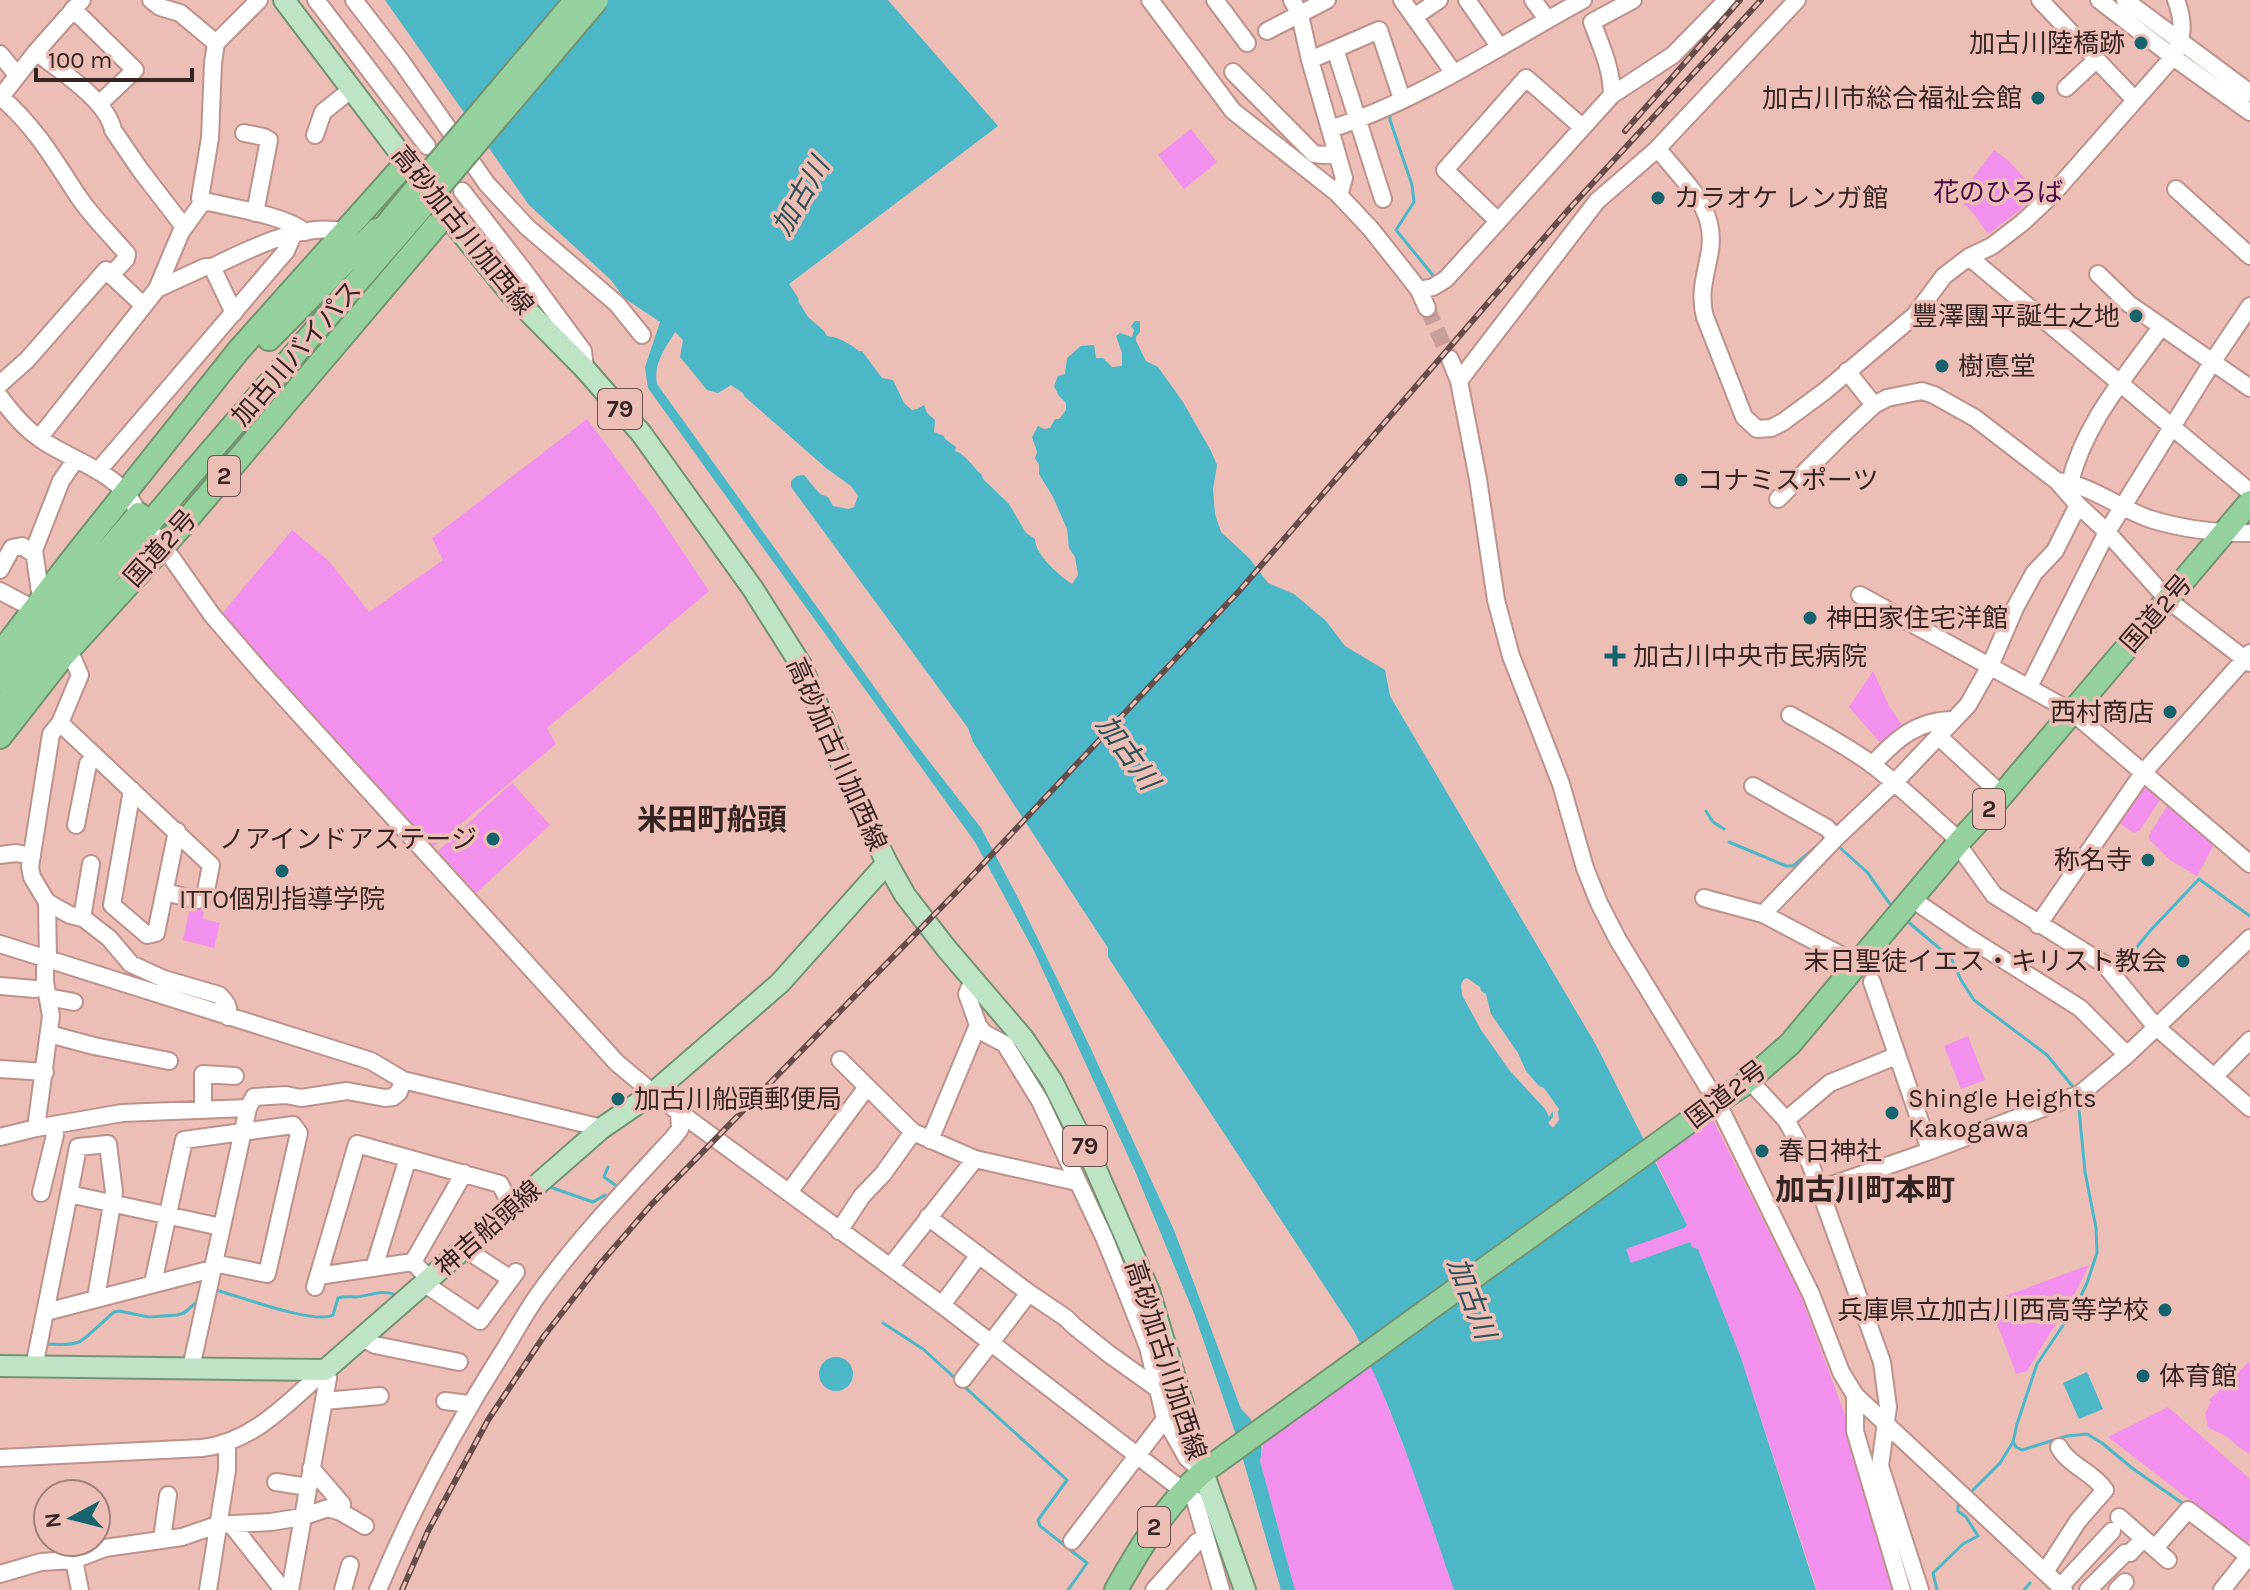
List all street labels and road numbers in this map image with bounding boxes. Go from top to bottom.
street label: 高砂加古川加西線 [385,140,540,321]
street label: 加古川バイパス [225,275,368,432]
road number: 79 [598,389,642,429]
road number: 2 [208,456,240,496]
street label: 国道2号 [118,503,203,593]
street label: 国道2号 [2114,568,2199,659]
street label: 高砂加古川加西線 [780,653,893,856]
road number: 2 [1973,789,2005,829]
street label: 国道2号 [1680,1054,1773,1135]
road number: 79 [1063,1126,1107,1166]
street label: 神吉船頭線 [429,1174,548,1283]
street label: 高砂加古川加西線 [1119,1256,1212,1464]
road number: 2 [1138,1507,1170,1547]

